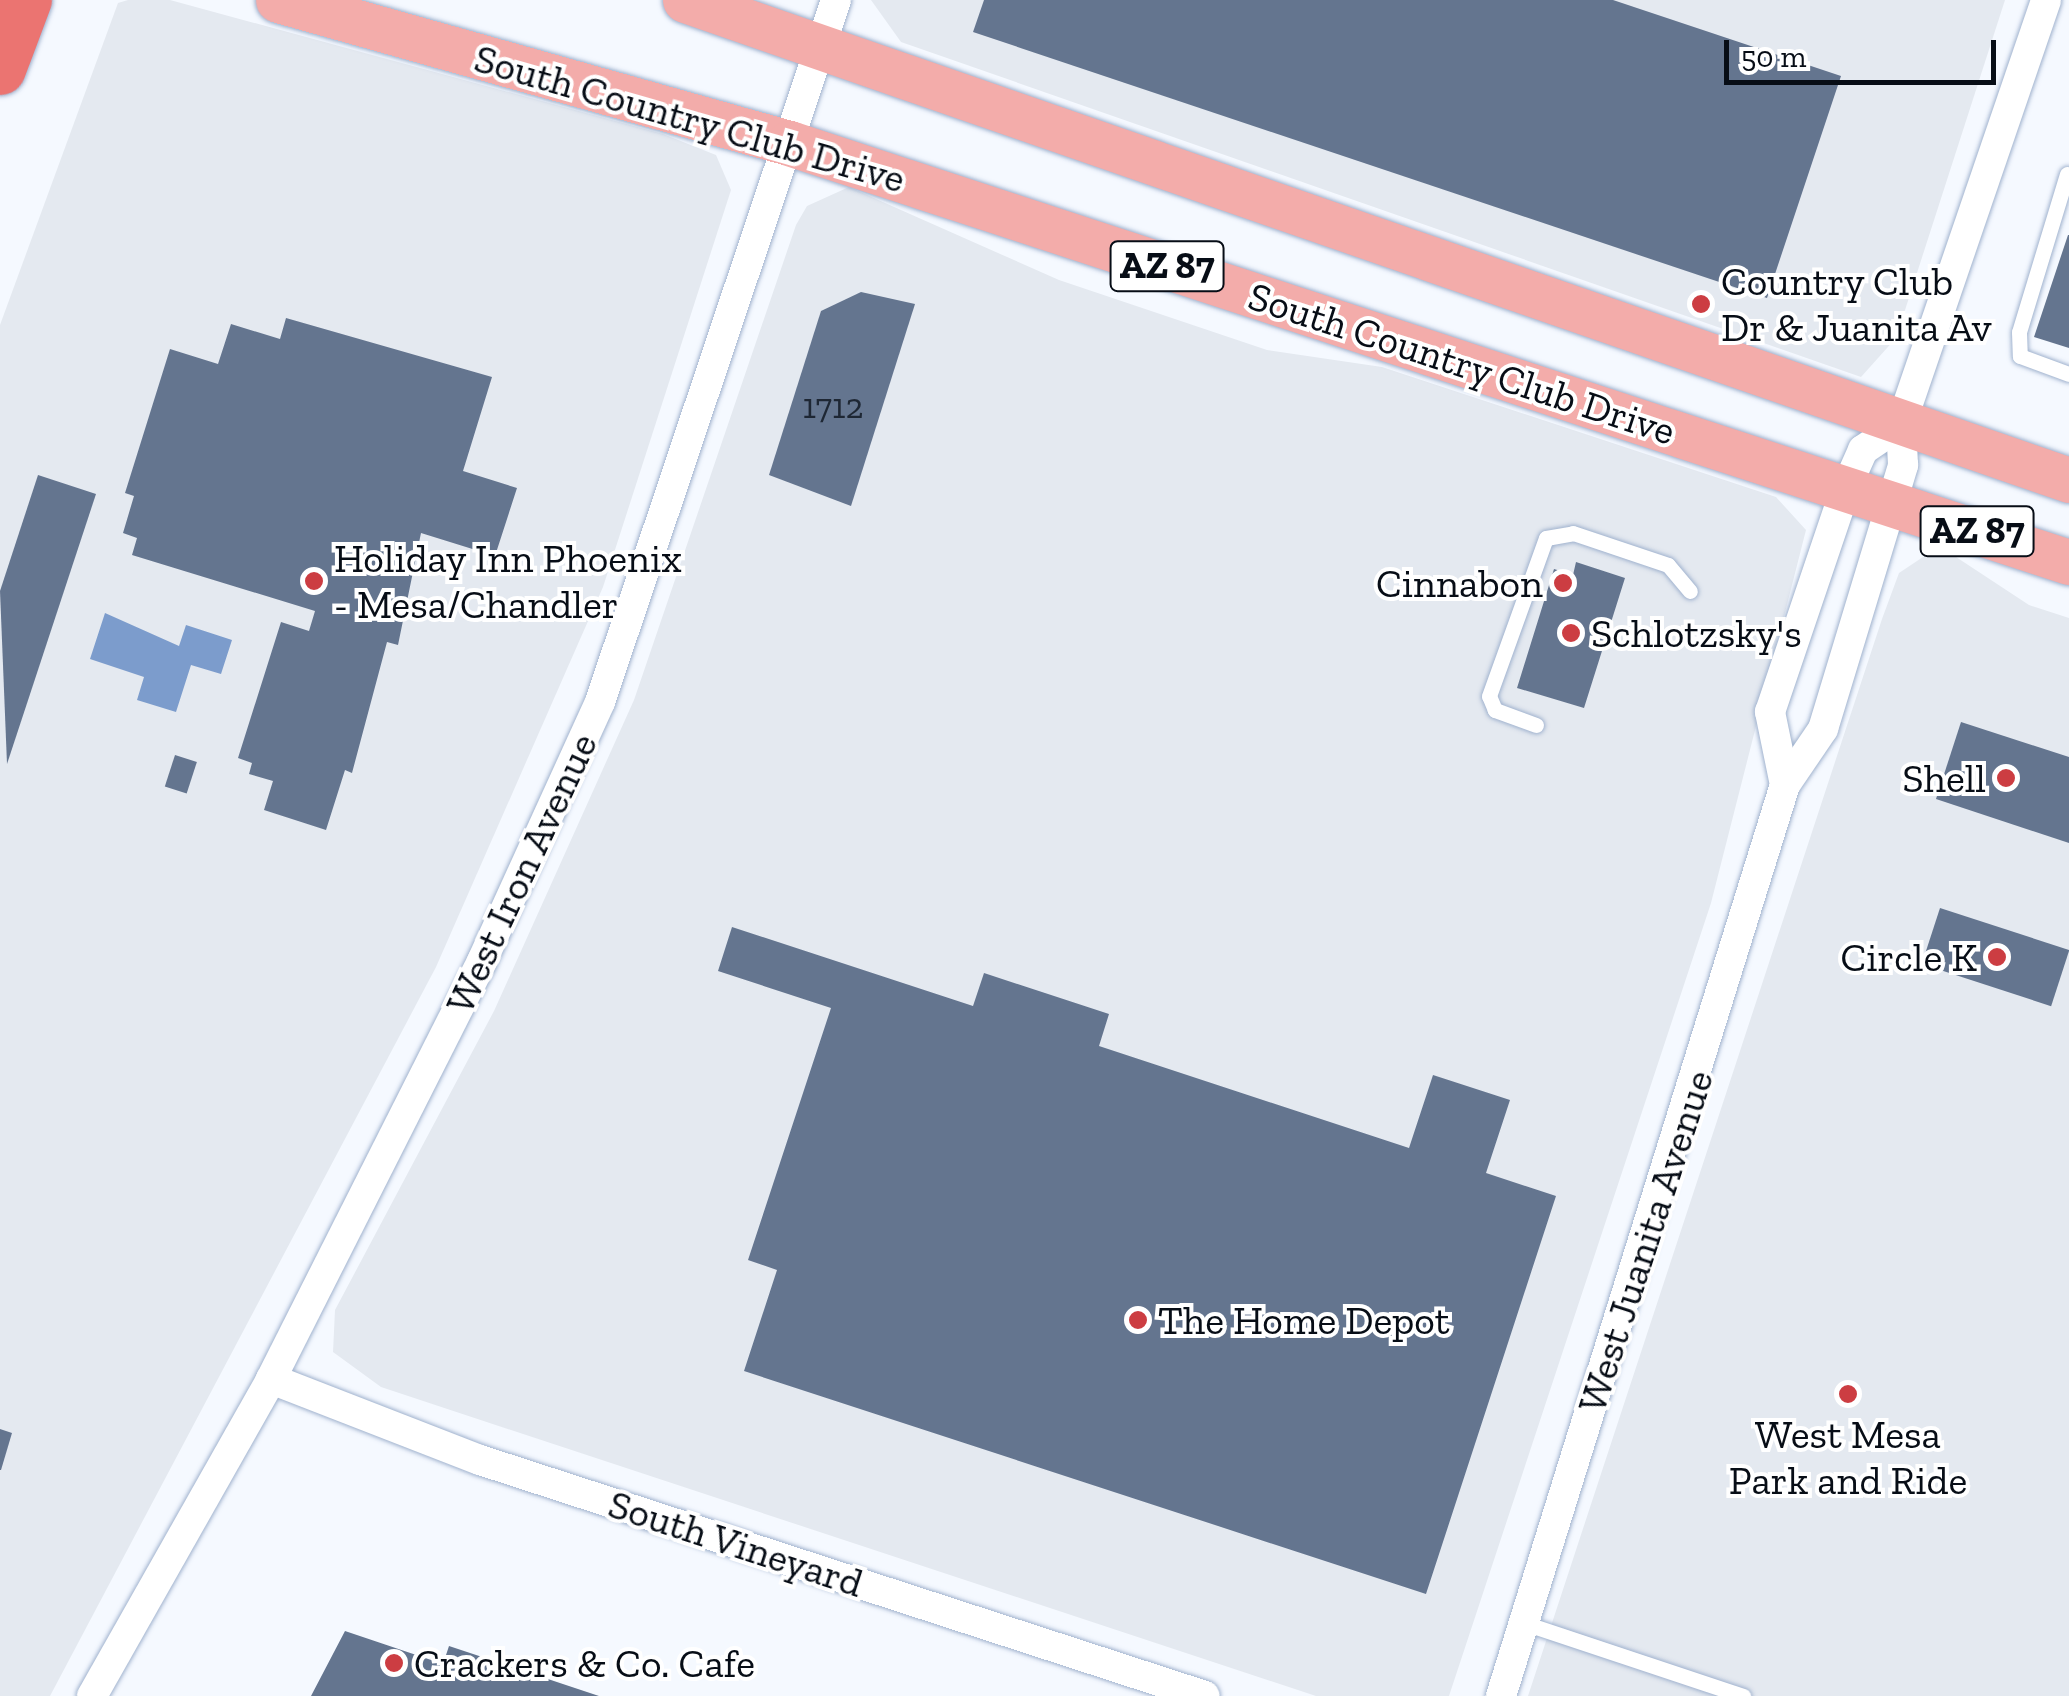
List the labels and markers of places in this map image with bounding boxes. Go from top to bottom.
place label: Country Club Dr & Juanita Av [1721,257,1994,351]
marker: Country Club Dr & Juanita Av [1690,293,1712,315]
place label: Holiday Inn Phoenix - Mesa/Chandler [334,534,683,628]
place label: Cinnabon [1376,559,1543,607]
marker: Holiday Inn Phoenix - Mesa/Chandler [303,570,325,592]
marker: Cinnabon [1552,572,1574,594]
place label: Schlotzsky's [1591,609,1802,657]
marker: Schlotzsky's [1560,622,1582,644]
place label: Shell [1902,754,1986,802]
marker: Shell [1995,767,2017,789]
place label: Circle K [1840,933,1977,981]
marker: Circle K [1986,946,2008,968]
place label: The Home Depot [1158,1296,1450,1344]
marker: The Home Depot [1127,1309,1149,1331]
marker: West Mesa Park and Ride [1837,1383,1859,1405]
place label: West Mesa Park and Ride [1729,1410,1967,1504]
place label: Crackers & Co. Cafe [414,1639,755,1687]
marker: Crackers & Co. Cafe [383,1652,405,1674]

